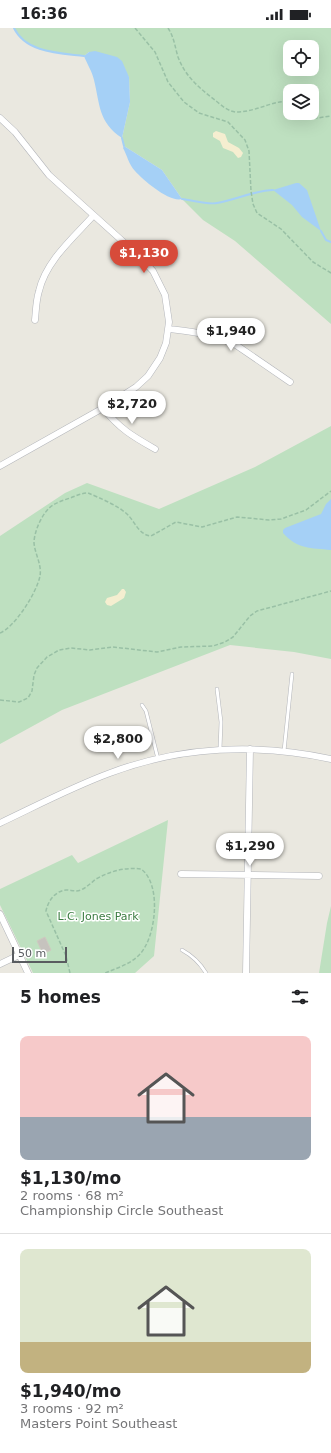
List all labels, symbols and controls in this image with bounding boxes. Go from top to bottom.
text: 16:36 [20,5,68,23]
map controls [283,40,319,120]
button: locate [283,40,319,76]
button: layers [283,84,319,120]
pin: $1,130 [111,240,177,274]
text: $1,130 [119,245,169,260]
pin: $1,940 [198,318,264,352]
text: $1,940 [206,323,256,338]
pin: $2,720 [99,391,165,425]
text: $2,720 [107,396,157,411]
pin: $2,800 [85,726,151,760]
text: $2,800 [93,731,143,746]
pin: $1,290 [217,833,283,867]
text: $1,290 [225,838,275,853]
park label: L.C. Jones Park [57,910,139,923]
scale bar [12,945,67,964]
text: 50 m [18,947,46,960]
icon: filters [289,986,311,1008]
text: 5 homes [20,987,101,1007]
icon: home [130,1062,202,1134]
text: $1,130/mo [20,1168,121,1188]
text: 2 rooms · 68 m² [20,1188,124,1203]
text: Championship Circle Southeast [20,1203,223,1218]
icon: home [130,1275,202,1347]
text: $1,940/mo [20,1381,121,1401]
text: 3 rooms · 92 m² [20,1401,124,1416]
text: Masters Point Southeast [20,1416,177,1431]

